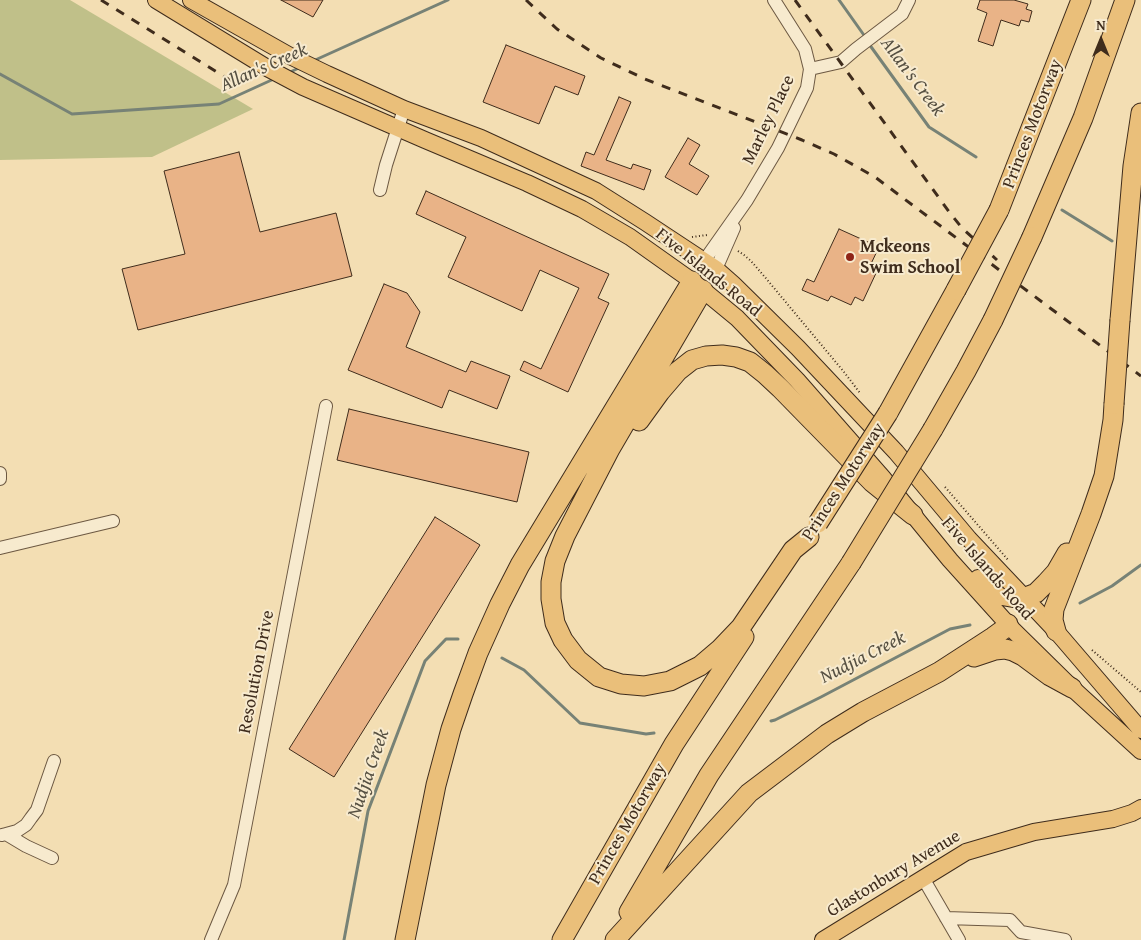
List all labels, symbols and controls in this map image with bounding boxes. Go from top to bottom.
north arrow [1076,15,1126,65]
text: N [1096,15,1106,35]
water label: Allan's Creek [875,33,949,121]
water label: Allan's Creek [217,39,311,97]
street label: Princes Motorway [998,56,1068,192]
street label: Marley Place [738,72,800,168]
street label: Five Islands Road [651,224,765,322]
place label: Mckeons Swim School [860,236,960,278]
marker: Mckeons Swim School [844,251,856,263]
street label: Princes Motorway [798,419,890,545]
street label: Five Islands Road [936,513,1038,625]
street label: Resolution Drive [234,609,280,735]
water label: Nudjia Creek [817,627,909,689]
water label: Nudjia Creek [343,726,395,822]
street label: Princes Motorway [584,759,672,889]
street label: Glastonbury Avenue [823,826,965,922]

